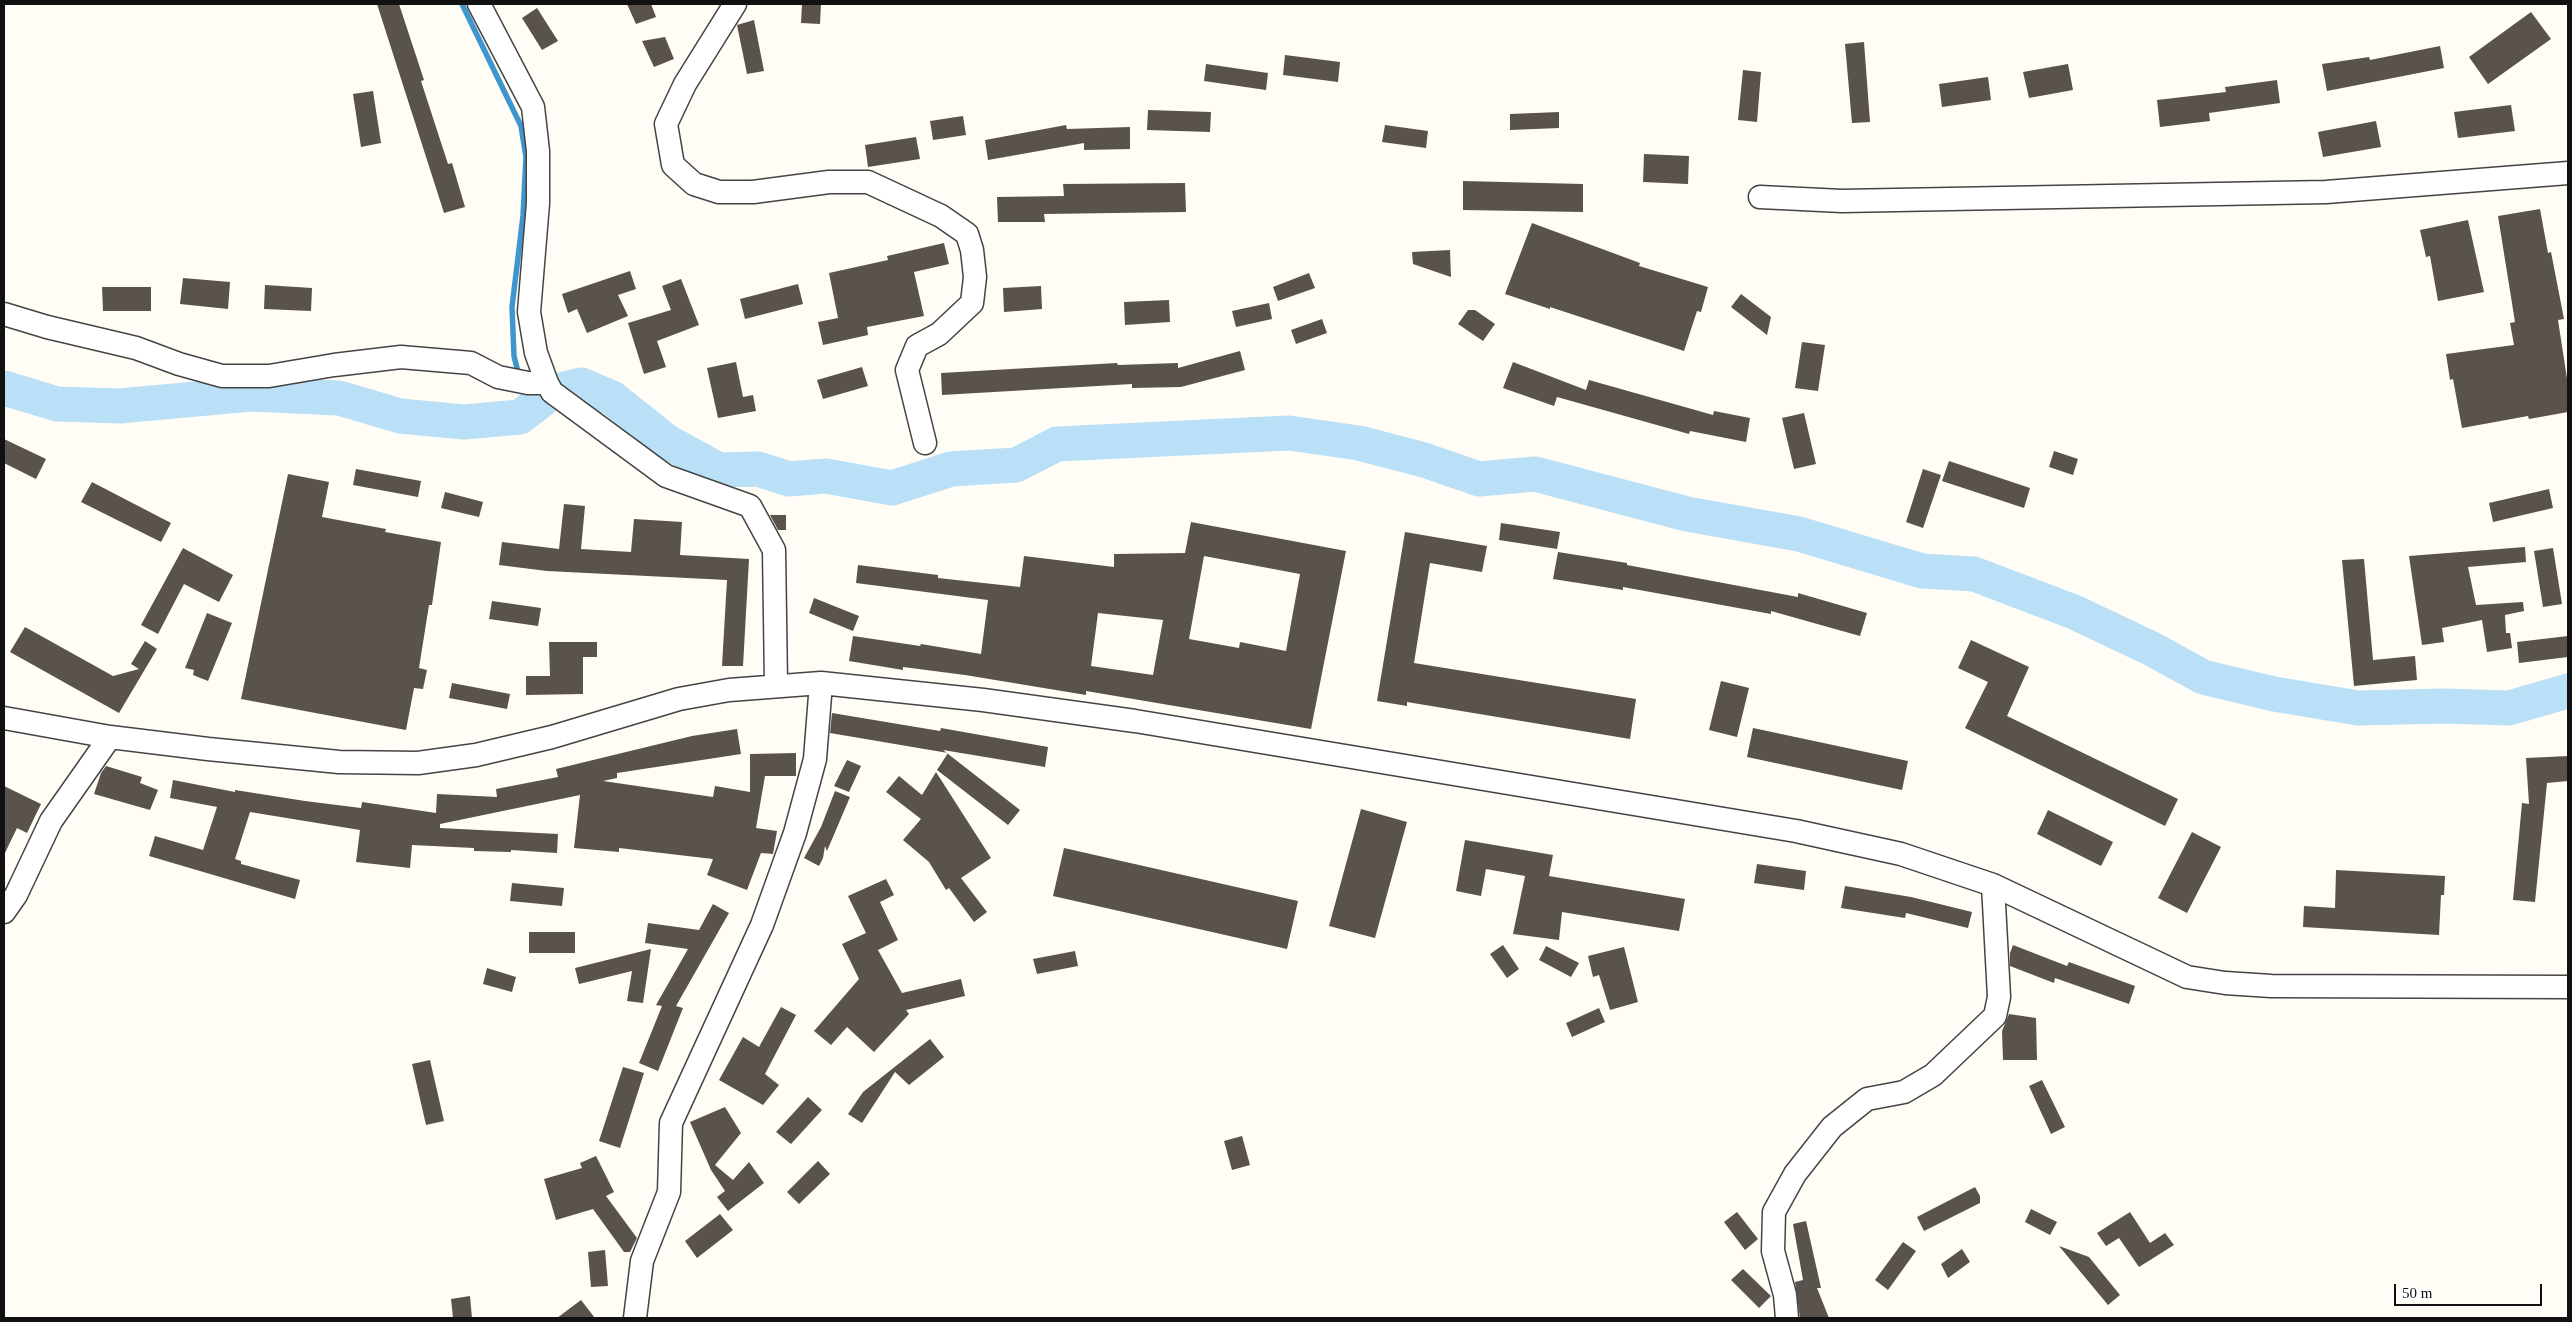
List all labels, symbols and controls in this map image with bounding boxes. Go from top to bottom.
scale bar [2397,1274,2544,1306]
text: 50 m [2402,1285,2432,1301]

